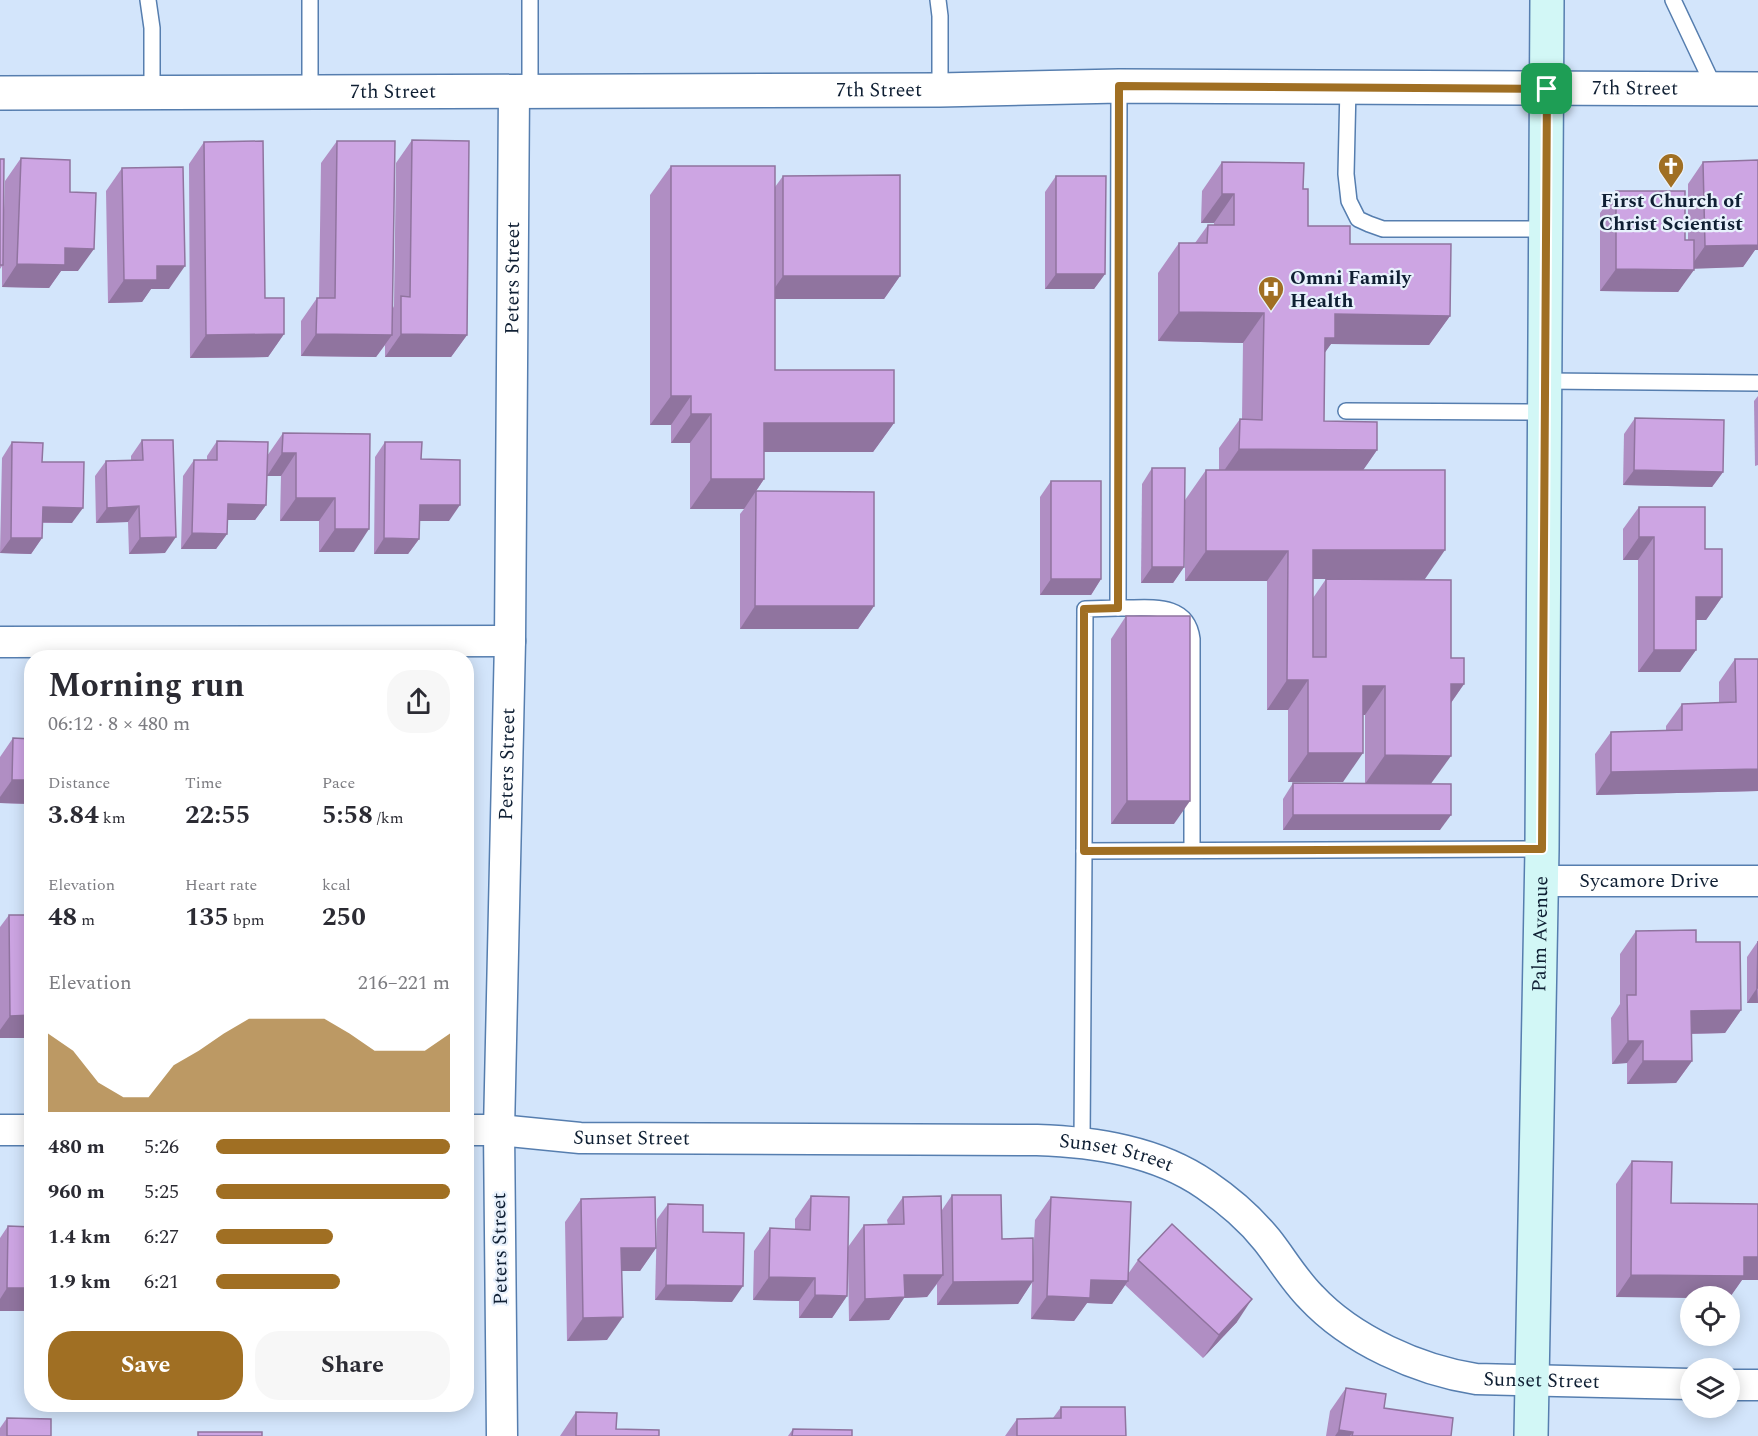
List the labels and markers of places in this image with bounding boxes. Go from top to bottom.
pin [1521,63,1572,114]
church icon: First Church of Christ Scientist [1656,151,1686,189]
place label: First Church of Christ Scientist [1599,186,1743,239]
place label: Omni Family Health [1290,263,1413,316]
hospital icon: Omni Family Health [1256,274,1286,312]

